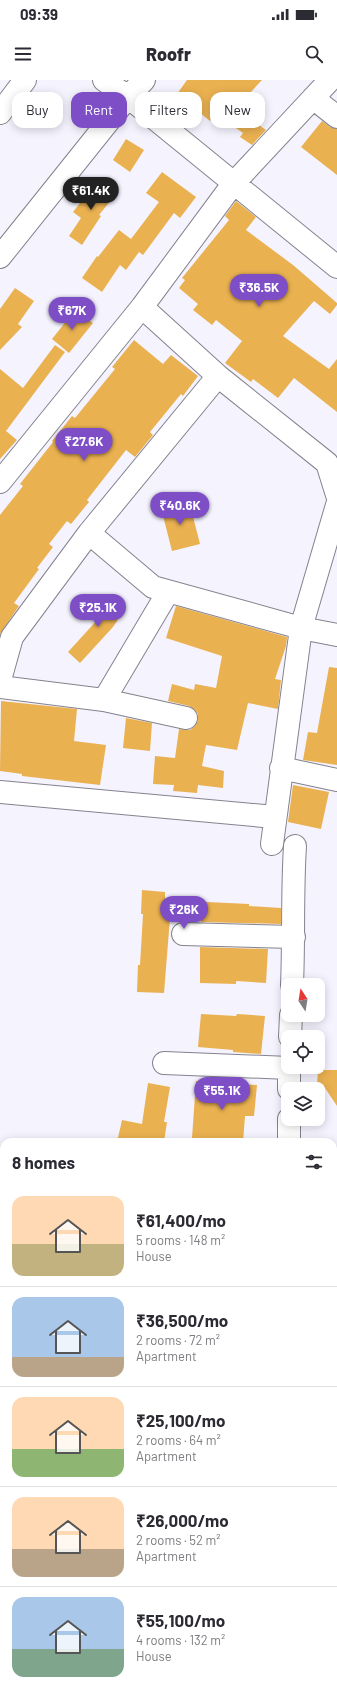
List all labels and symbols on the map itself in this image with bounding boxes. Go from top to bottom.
pin: ₹61.4K [58,177,124,211]
pin: ₹36.5K [226,274,292,308]
pin: ₹67K [48,297,96,331]
pin: ₹27.6K [51,428,117,462]
pin: ₹40.6K [147,492,213,526]
pin: ₹25.1K [65,594,131,628]
pin: ₹26K [160,896,208,930]
north arrow [281,978,325,1022]
pin: ₹55.1K [189,1077,255,1111]

